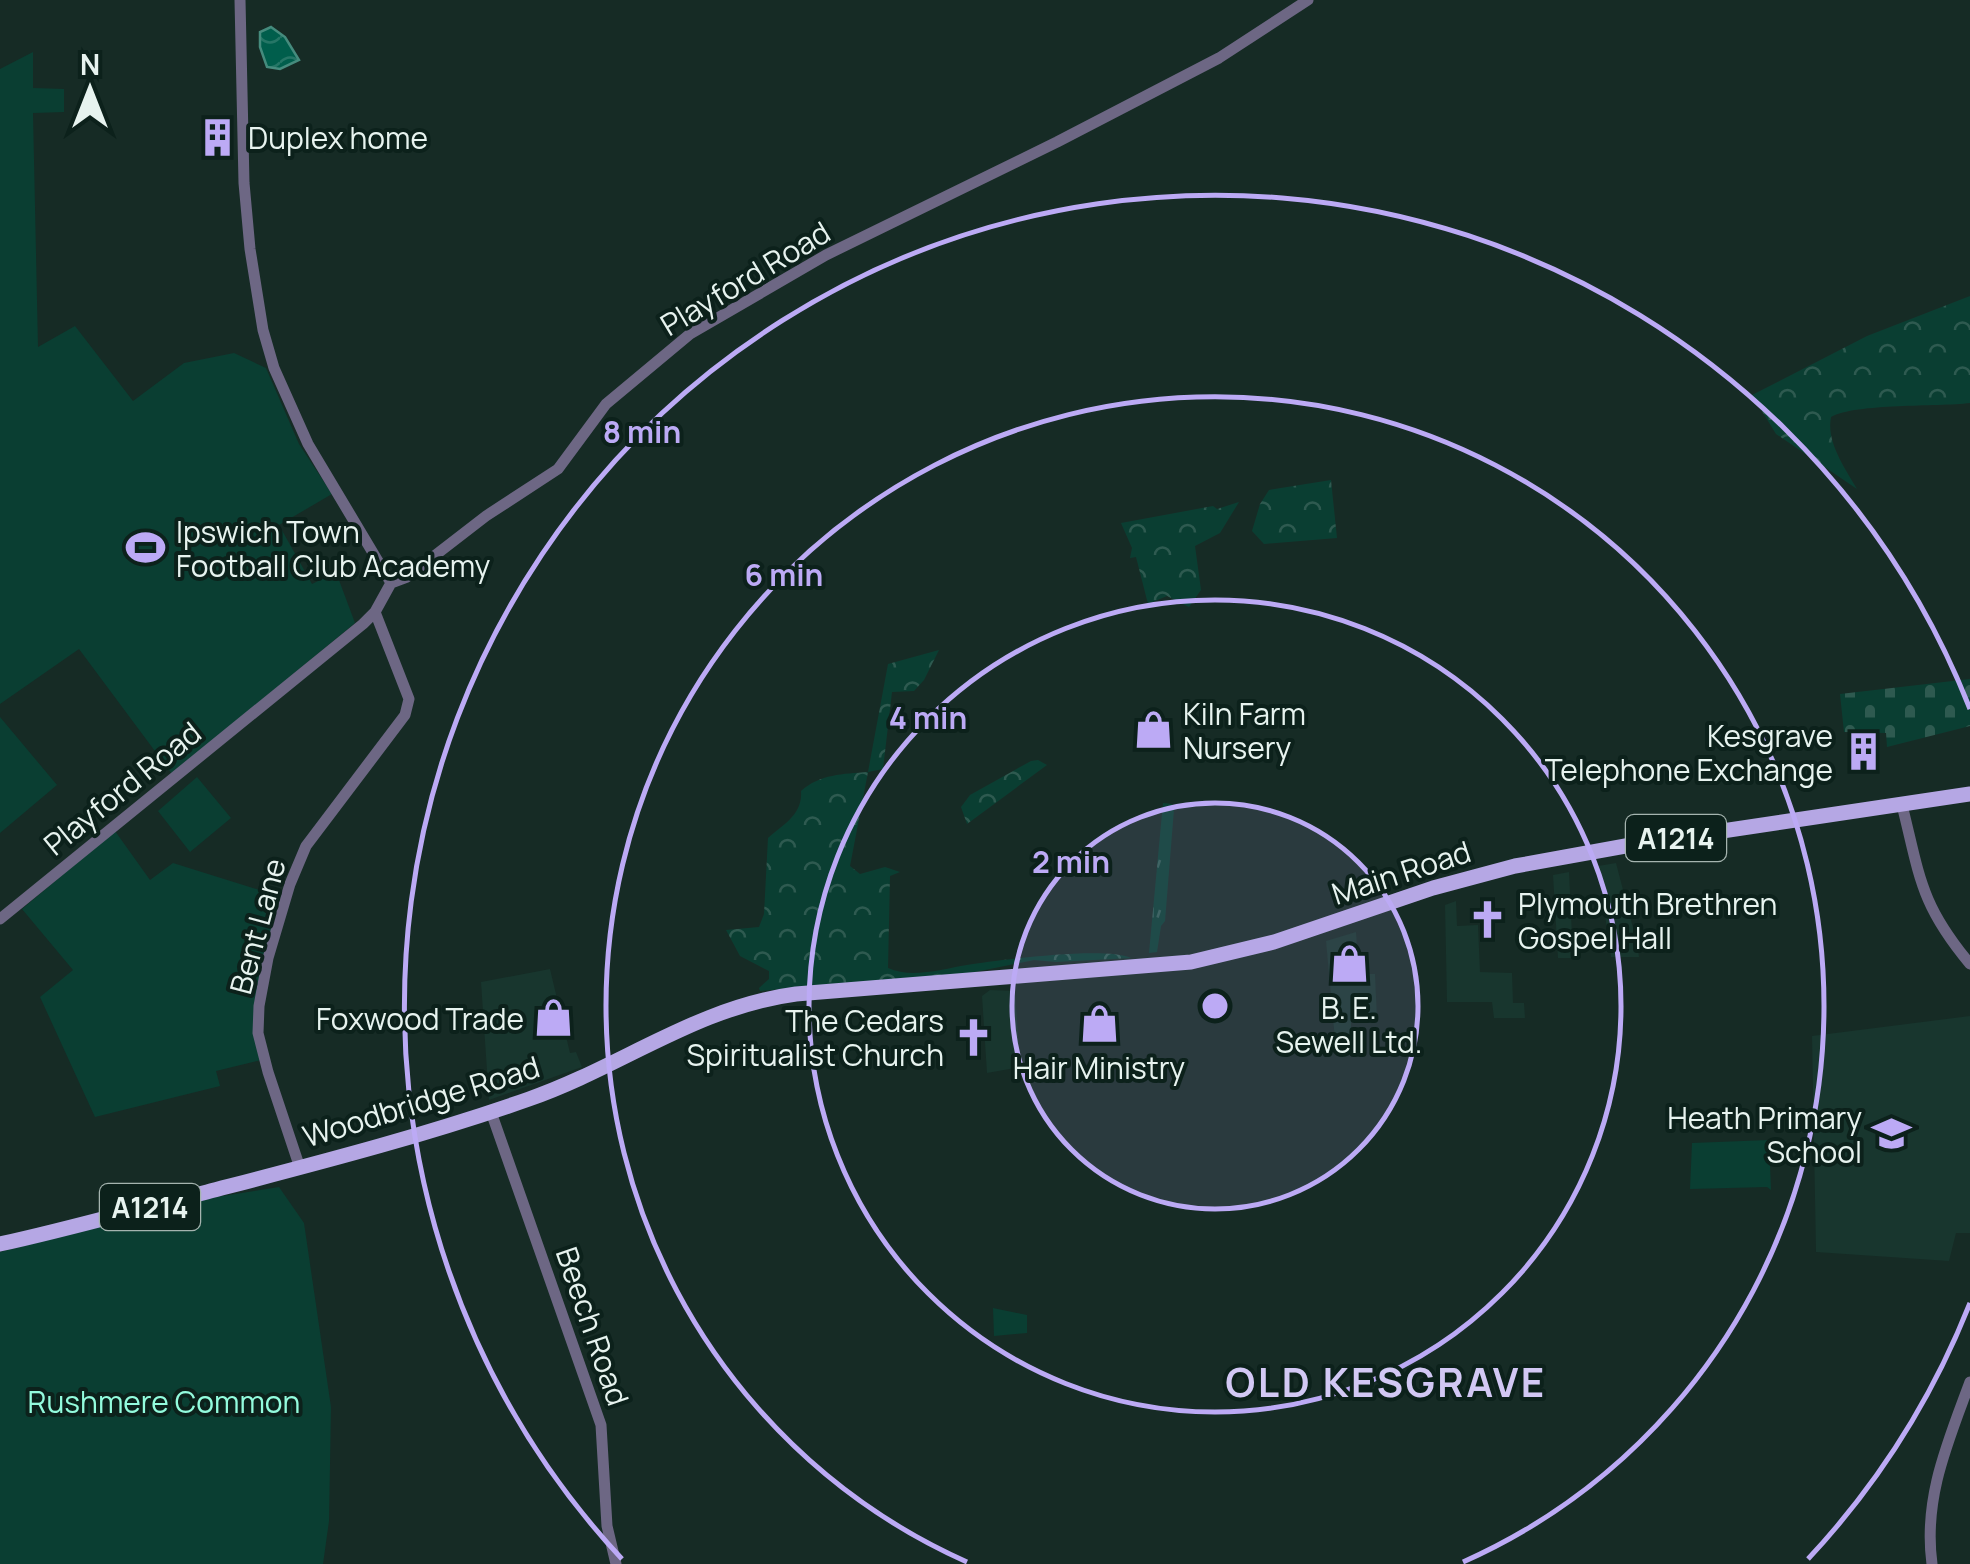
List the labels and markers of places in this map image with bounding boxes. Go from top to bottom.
building icon: Duplex home [197,116,239,158]
place label: Duplex home [248,117,428,158]
place label: Ipswich Town Football Club Academy [176,511,491,586]
sports icon: Ipswich Town Football Club Academy [125,527,167,569]
place label: Kiln Farm Nursery [1183,693,1306,768]
shop icon: Kiln Farm Nursery [1132,709,1174,751]
place label: Kesgrave Telephone Exchange [1545,715,1833,790]
building icon: Kesgrave Telephone Exchange [1842,731,1884,773]
place label: Plymouth Brethren Gospel Hall [1518,883,1777,958]
church icon: Plymouth Brethren Gospel Hall [1467,899,1509,941]
shop icon: B. E. Sewell Ltd. [1328,942,1370,984]
place label: B. E. Sewell Ltd. [1276,987,1422,1062]
centre of rings [1197,988,1233,1024]
shop icon: Foxwood Trade [533,997,575,1039]
place label: Foxwood Trade [316,998,524,1039]
place label: The Cedars Spiritualist Church [687,1000,944,1075]
shop icon: Hair Ministry [1078,1002,1120,1044]
church icon: The Cedars Spiritualist Church [953,1016,995,1058]
place label: Hair Ministry [1013,1047,1185,1088]
place label: Heath Primary School [1667,1097,1862,1172]
school or university icon: Heath Primary School [1871,1113,1913,1155]

